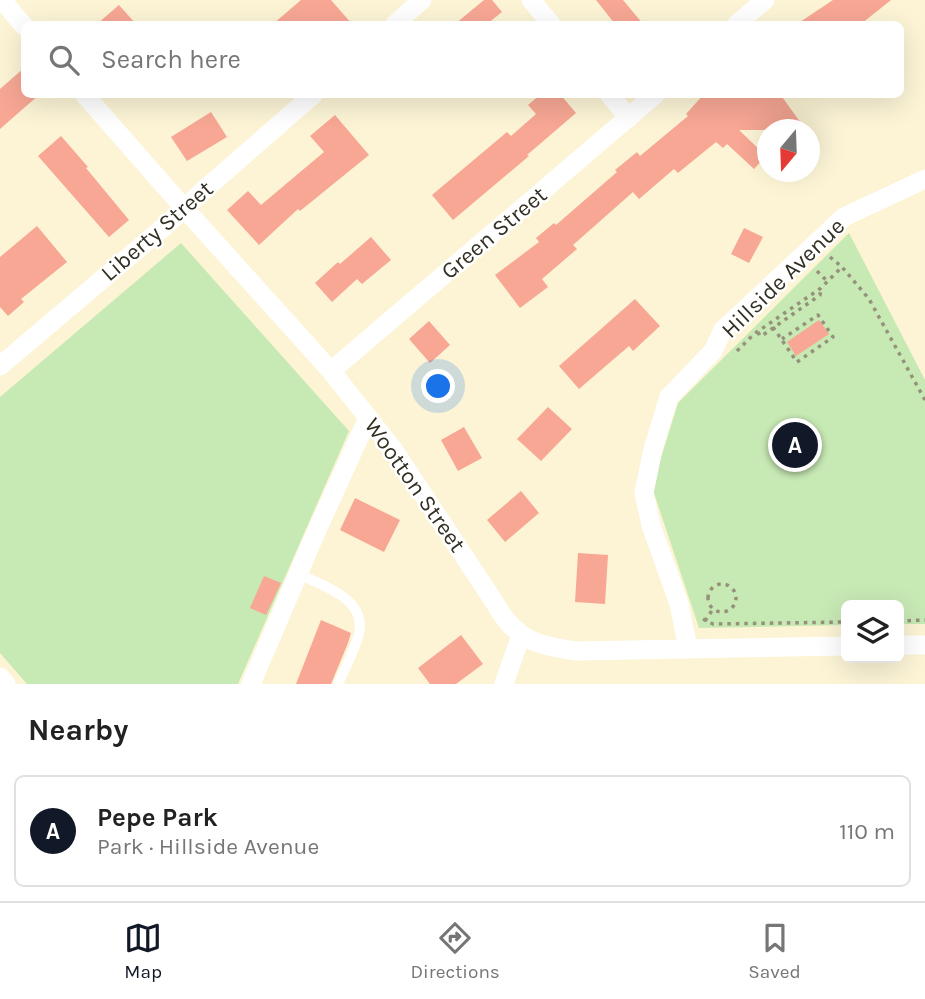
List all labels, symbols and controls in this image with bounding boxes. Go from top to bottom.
search box [21,21,904,98]
icon: search [45,41,83,79]
text: Search here [101,44,241,75]
north arrow [757,119,820,182]
street label: Liberty Street [96,175,219,287]
street label: Green Street [436,181,552,285]
street label: Hillside Avenue [716,212,850,344]
your location [421,369,455,403]
street label: Wootton Street [359,413,471,557]
pin: A [772,419,818,471]
map controls [841,600,904,663]
button: layers [841,600,904,663]
text: Nearby [28,712,128,748]
text: Pepe Park [97,802,218,833]
text: A [46,818,60,845]
text: 110 m [839,818,895,845]
text: Park · Hillside Avenue [97,833,319,860]
tab: Map [124,919,162,983]
tab: Directions [411,919,500,983]
tab: Saved [748,919,801,983]

